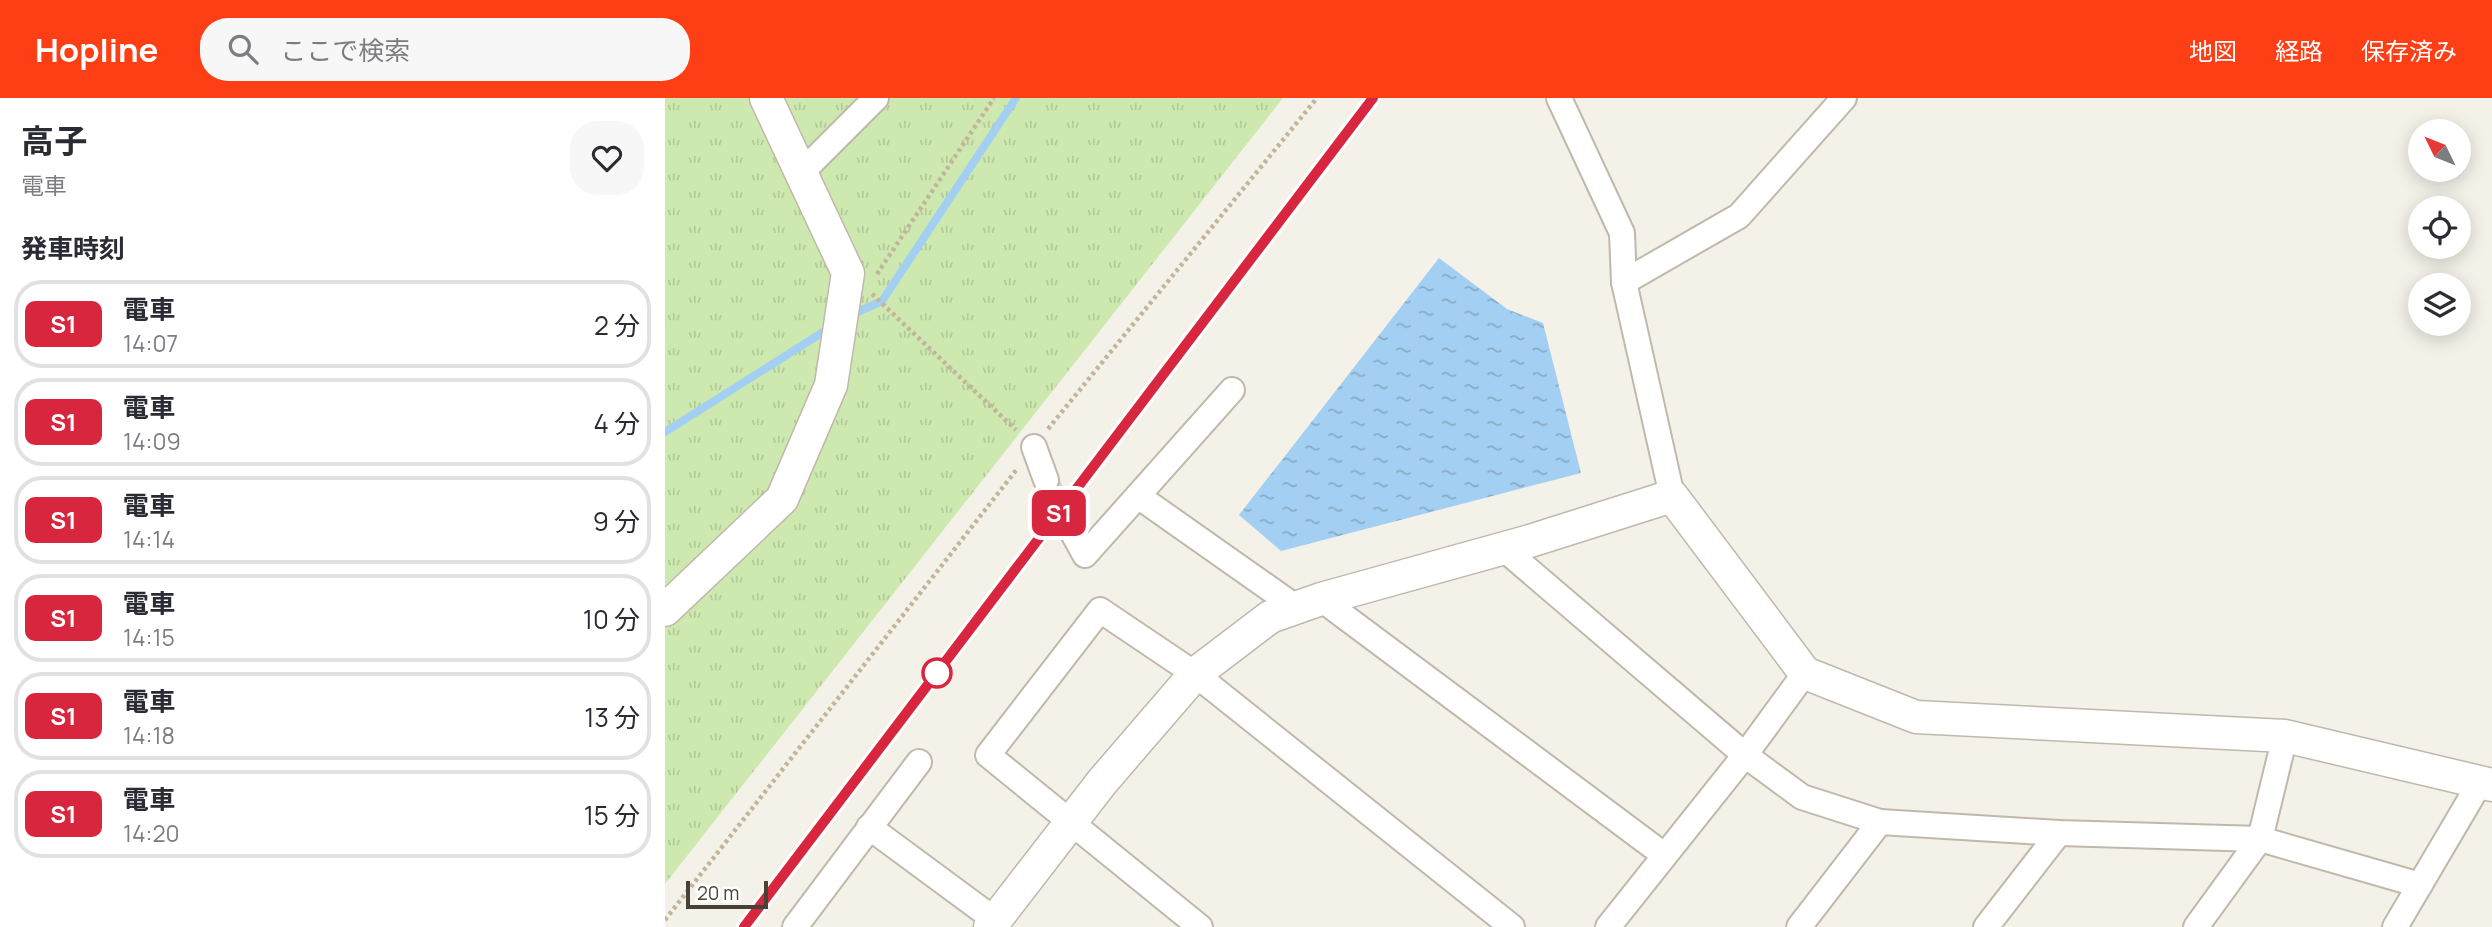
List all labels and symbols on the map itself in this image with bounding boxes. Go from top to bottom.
north arrow [2408,119,2471,182]
line badge: S1 [1027,490,1091,536]
unlabelled marker [922,658,952,688]
scale bar [686,878,768,910]

